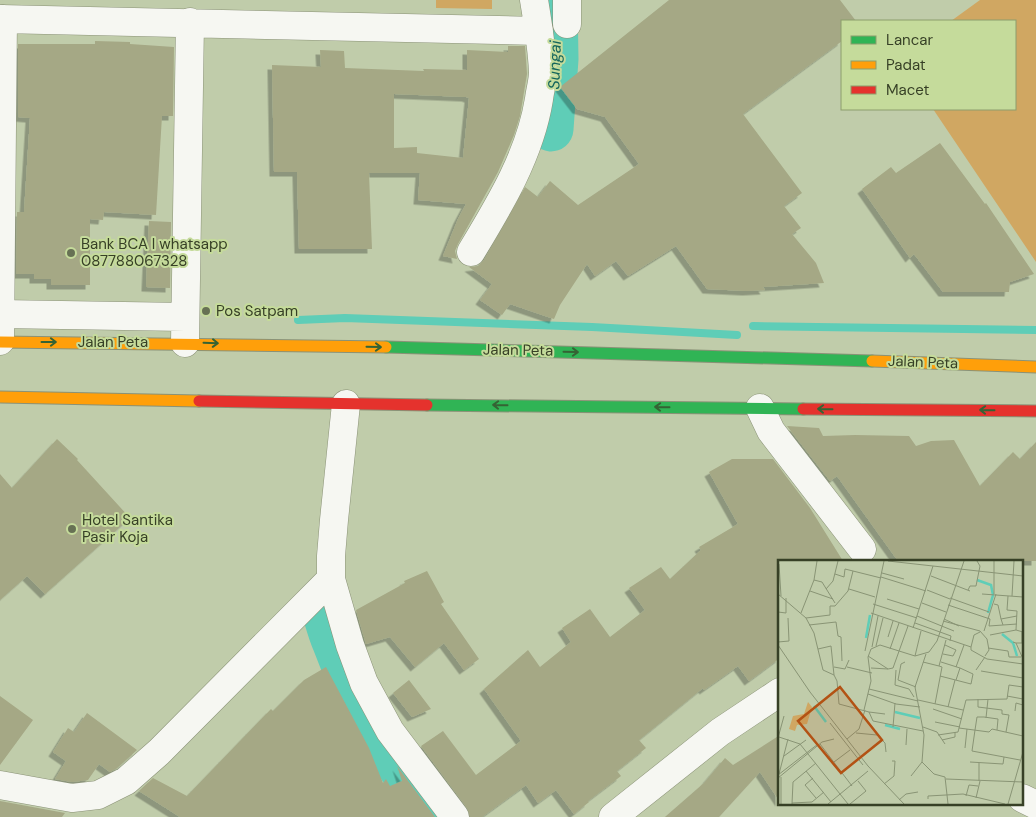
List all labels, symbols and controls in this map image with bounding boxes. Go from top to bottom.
legend [841,20,1016,110]
text: Lancar [886,30,933,50]
water label: Sungai [543,39,566,90]
text: Padat [886,55,926,75]
text: Macet [886,80,930,100]
place label: Bank BCA I whatsapp 087788067328 [81,234,228,271]
marker: Bank BCA I whatsapp 087788067328 [65,247,77,259]
place label: Pos Satpam [216,301,298,321]
marker: Pos Satpam [200,305,212,317]
street label: Jalan Peta [78,332,148,352]
one-way arrow [40,337,56,347]
one-way arrow [203,339,219,348]
street label: Jalan Peta [483,339,553,361]
one-way arrow [365,342,381,352]
one-way arrow [563,347,579,356]
street label: Jalan Peta [887,351,959,373]
one-way arrow [492,400,508,410]
one-way arrow [655,402,671,412]
one-way arrow [817,404,834,414]
one-way arrow [980,405,996,415]
place label: Hotel Santika Pasir Koja [82,510,173,547]
marker: Hotel Santika Pasir Koja [66,523,78,535]
inset map [778,560,1024,804]

